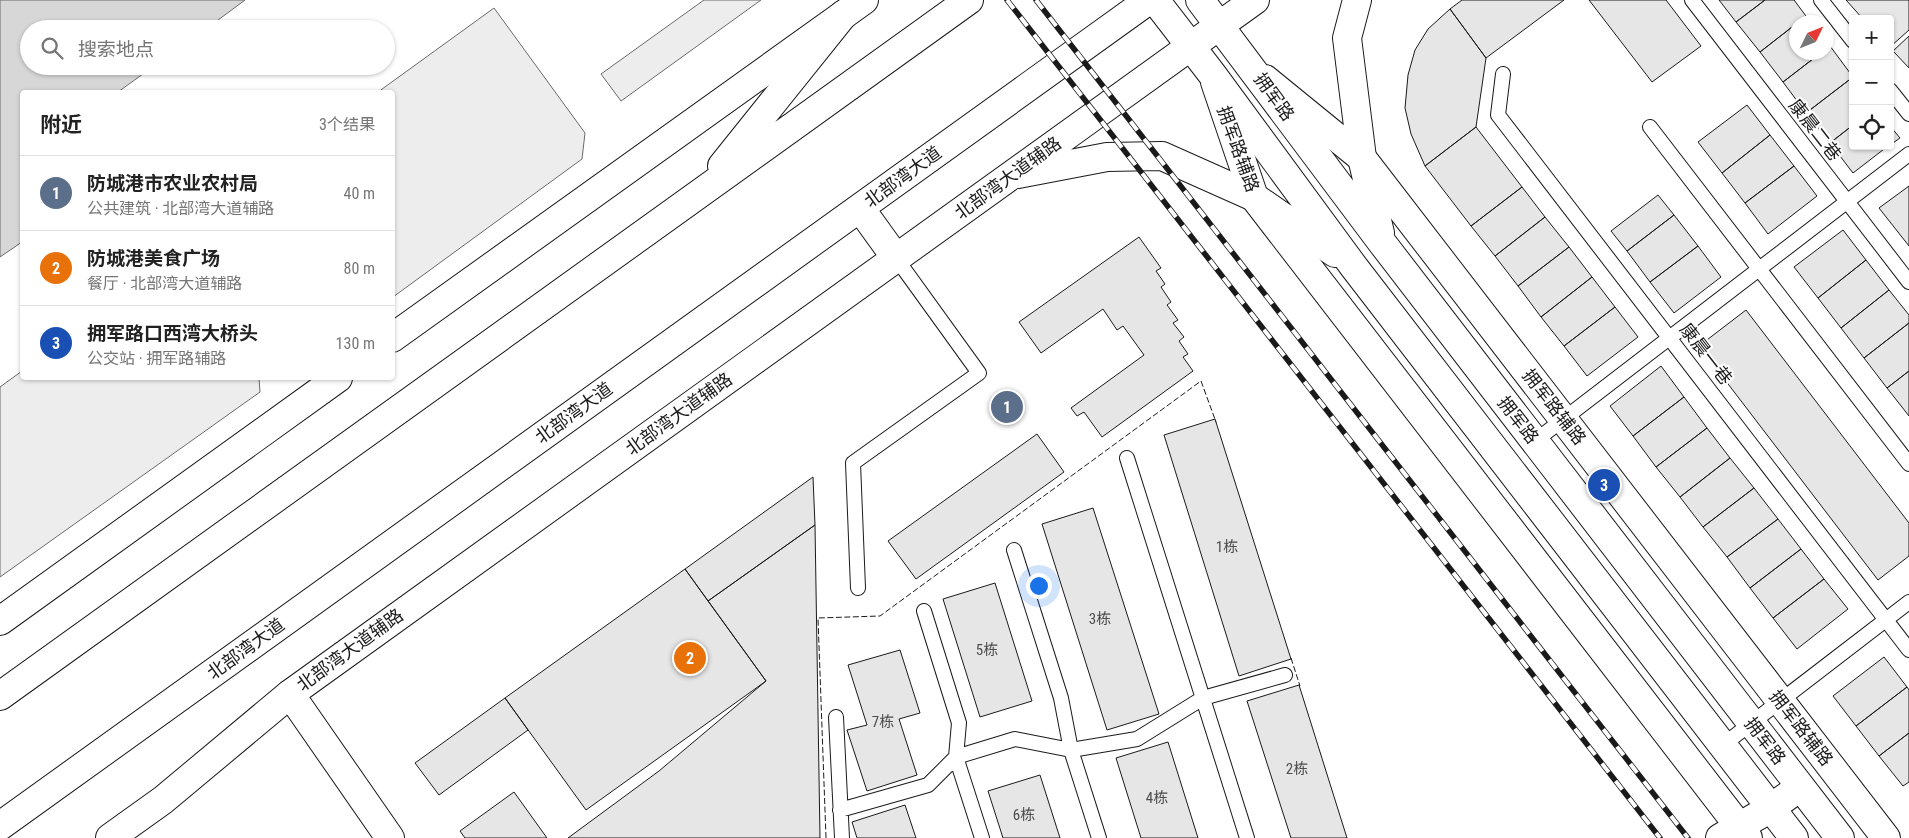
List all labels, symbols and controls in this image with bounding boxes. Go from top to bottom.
north arrow [1789,15,1834,60]
map controls [1849,15,1894,150]
button: + [1849,15,1894,60]
search box [20,20,395,75]
icon: search [38,34,66,62]
text: 搜索地点 [78,38,154,61]
button: − [1849,60,1894,105]
street label: 拥军路 [1250,69,1299,125]
street label: 康晨二巷 [1785,95,1846,165]
street label: 拥军路辅路 [1213,103,1264,195]
button: locate [1849,105,1894,150]
text: 附近 [40,113,82,137]
text: 3个结果 [319,115,375,134]
street label: 北部湾大道辅路 [951,132,1065,223]
street label: 北部湾大道 [860,142,945,212]
text: 防城港市农业农村局 [87,172,258,195]
text: 1 [52,184,60,203]
text: 40 m [343,184,375,203]
text: 公共建筑 · 北部湾大道辅路 [87,199,274,218]
text: 防城港美食广场 [87,247,220,270]
text: 2 [52,259,60,278]
text: 80 m [343,259,375,278]
text: 餐厅 · 北部湾大道辅路 [87,274,242,293]
street label: 康晨一巷 [1676,319,1737,389]
text: 拥军路口西湾大桥头 [87,322,258,345]
text: 3 [52,334,60,353]
text: 130 m [336,334,375,353]
text: 公交站 · 拥军路辅路 [87,349,226,368]
street label: 拥军路辅路 [1518,365,1590,449]
street label: 北部湾大道辅路 [622,368,736,459]
street label: 北部湾大道 [531,378,616,448]
pin: 1 [991,388,1023,426]
street label: 拥军路 [1493,392,1543,448]
pin: 3 [1588,466,1620,504]
house number: 1栋 [1216,538,1238,556]
your location [1026,573,1052,599]
street label: 北部湾大道辅路 [293,604,407,695]
house number: 3栋 [1089,610,1111,628]
street label: 北部湾大道 [203,614,288,684]
pin: 2 [674,639,706,677]
house number: 5栋 [976,641,998,659]
street label: 拥军路辅路 [1765,686,1837,770]
house number: 7栋 [872,713,894,731]
street label: 拥军路 [1740,713,1790,769]
house number: 2栋 [1286,760,1308,778]
house number: 4栋 [1146,789,1168,807]
house number: 6栋 [1013,806,1035,824]

